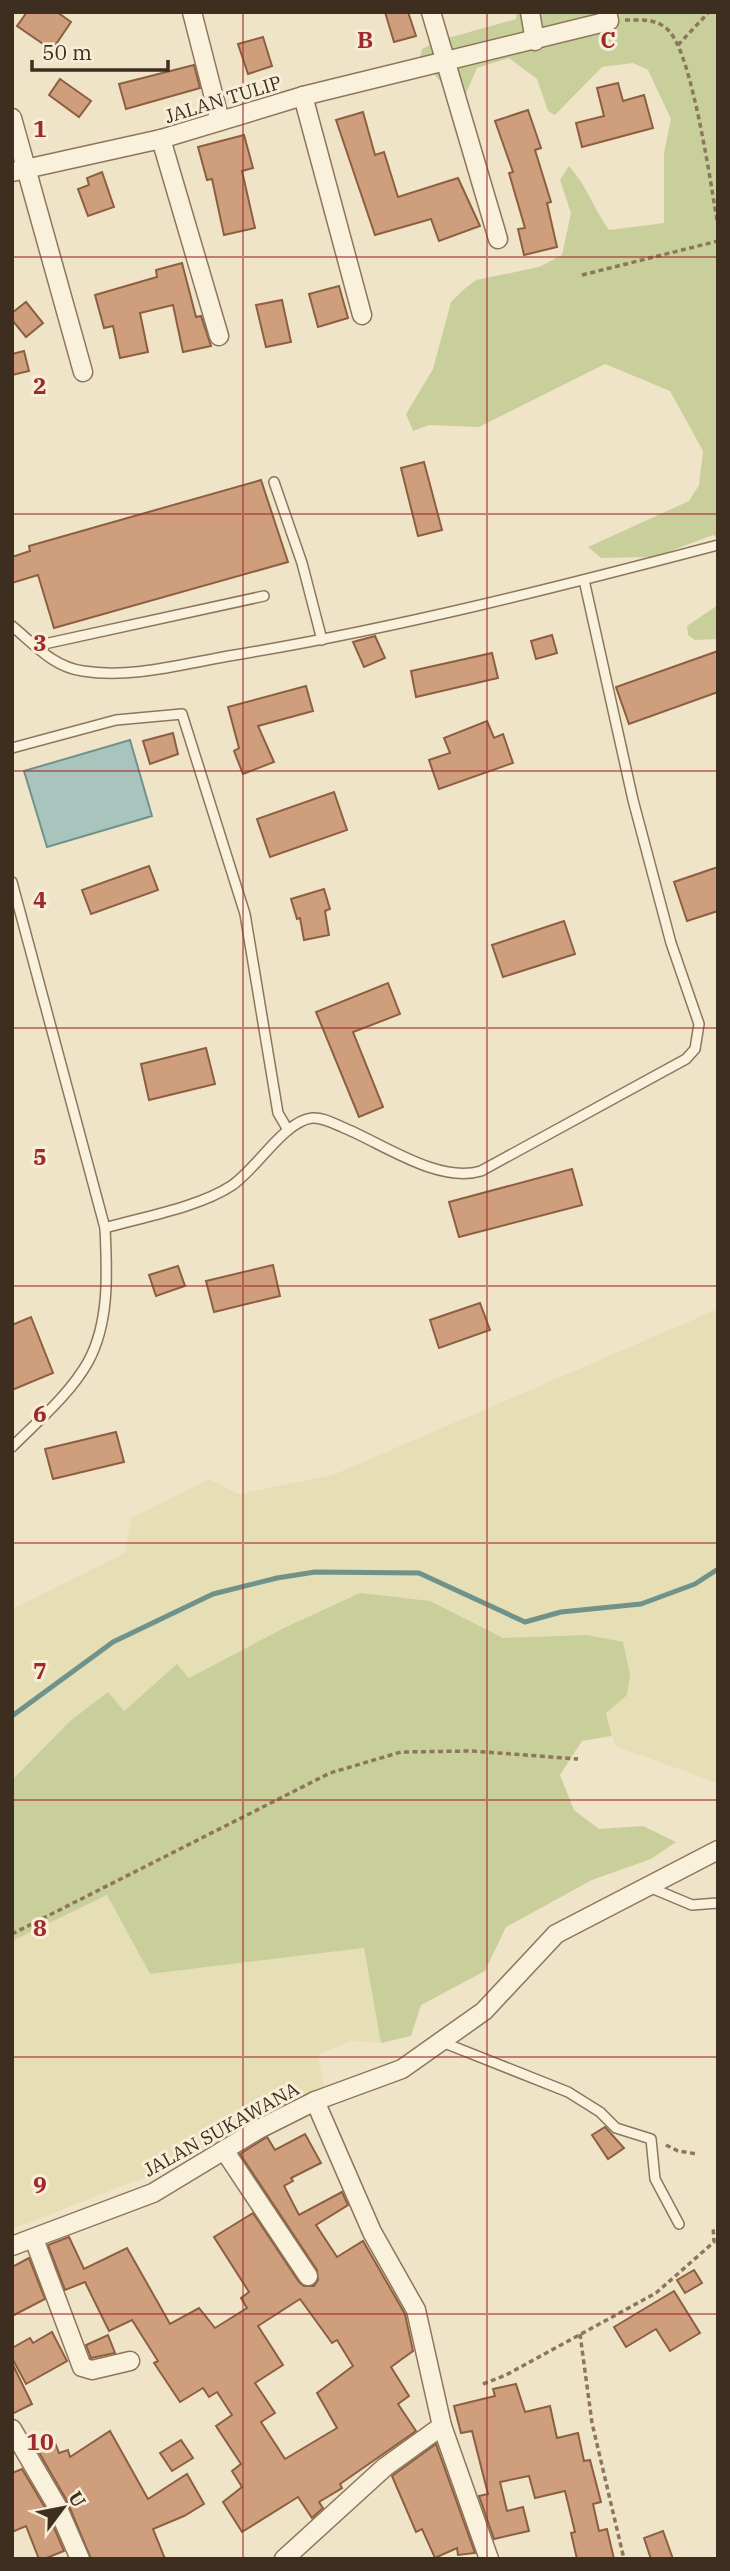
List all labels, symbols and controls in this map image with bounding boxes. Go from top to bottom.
text: B [357,24,373,54]
text: C [600,24,616,54]
scale bar [32,28,168,72]
text: 50 m [42,38,92,66]
street label: JALAN TULIP [162,70,284,128]
text: 1 [33,113,47,143]
text: 2 [33,370,47,400]
text: 3 [33,627,47,657]
text: 4 [33,884,47,914]
text: 5 [33,1141,47,1171]
text: 6 [33,1398,47,1428]
text: 7 [33,1655,47,1685]
text: 8 [33,1912,47,1942]
street label: JALAN SUKAWANA [139,2076,303,2182]
text: 9 [33,2169,47,2199]
text: 10 [26,2426,54,2456]
north arrow [28,2473,98,2543]
text: U [63,2486,91,2512]

